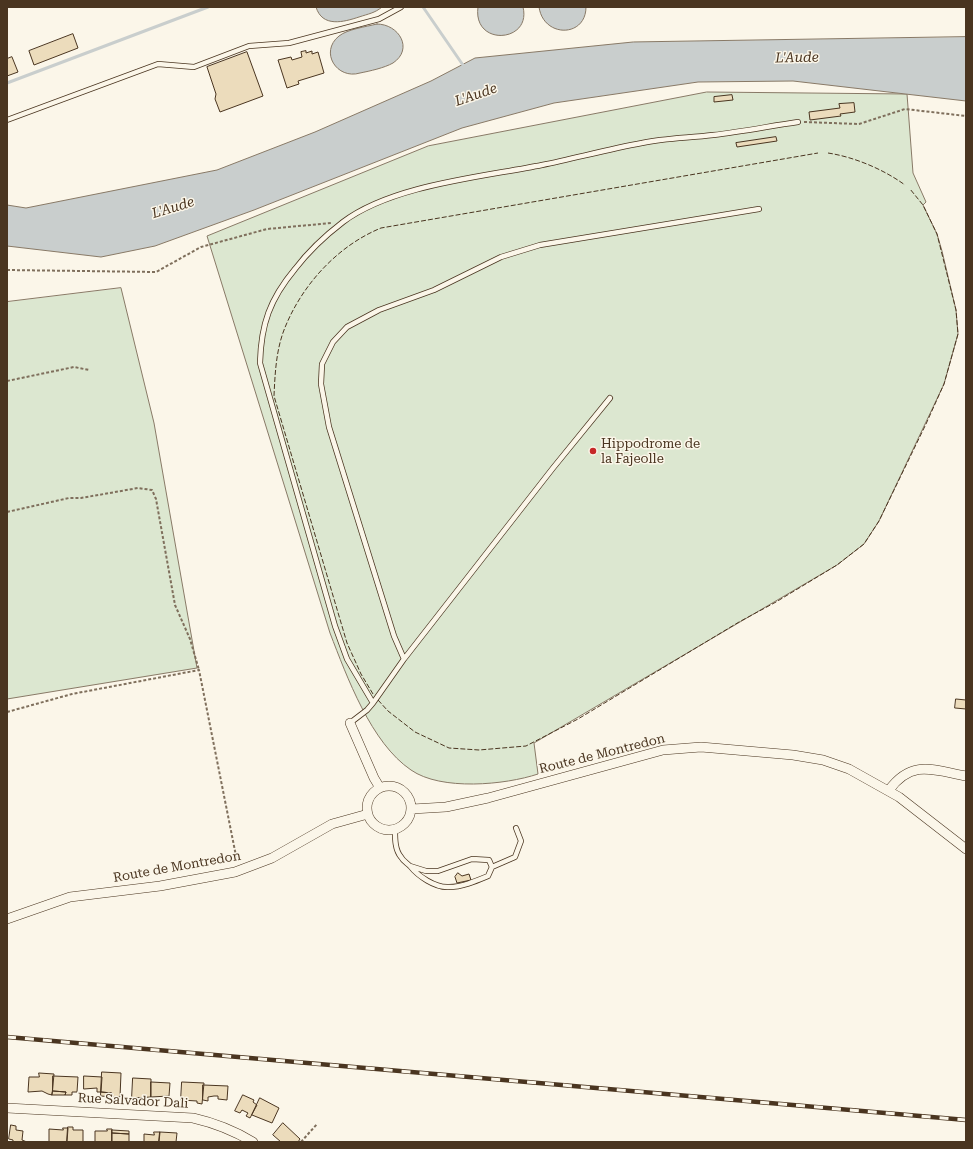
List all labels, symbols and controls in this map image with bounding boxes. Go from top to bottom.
water label: L'Aude [775,49,819,67]
water label: L'Aude [453,80,499,110]
water label: L'Aude [150,194,196,222]
place label: Hippodrome de la Fajeolle [601,436,700,467]
marker: Hippodrome de la Fajeolle [588,446,598,456]
street label: Route de Montredon [537,731,667,777]
street label: Route de Montredon [112,848,242,886]
street label: Rue Salvador Dali [77,1090,189,1112]

